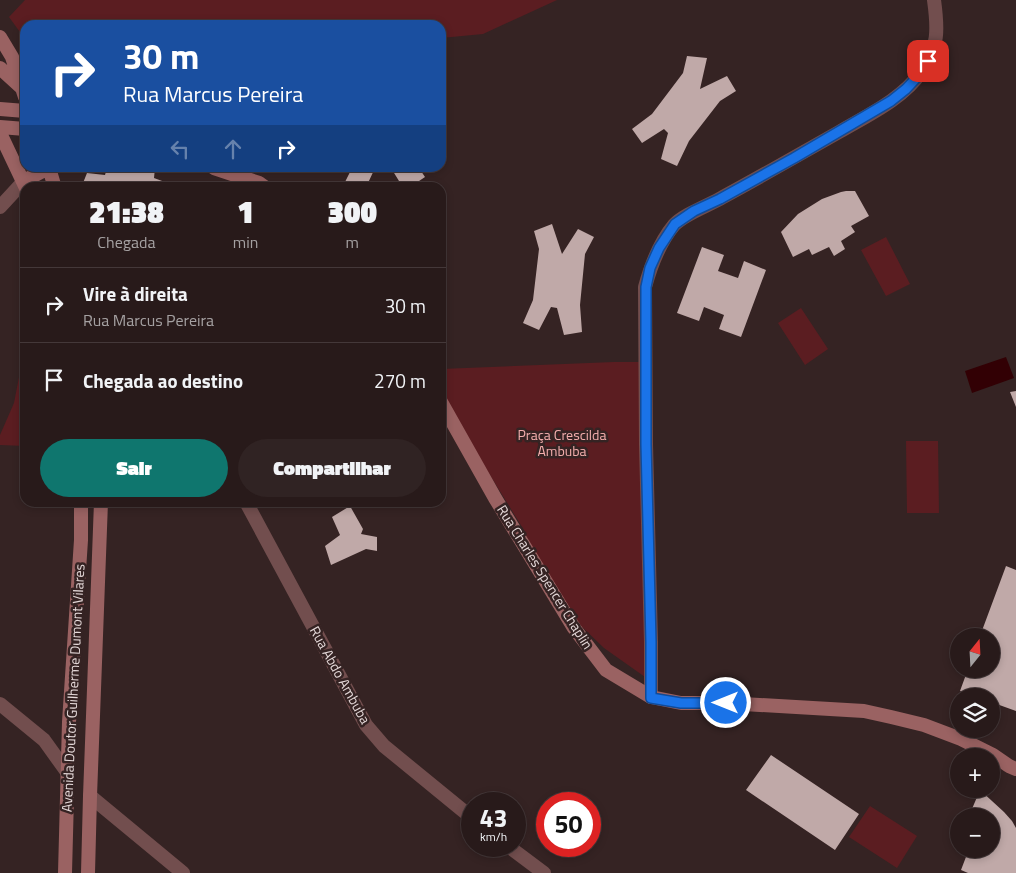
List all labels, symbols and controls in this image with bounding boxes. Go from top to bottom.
text: 30 m [123,29,199,83]
icon: right [40,40,105,105]
pin [907,40,949,82]
icon: arrive [914,47,942,75]
text: Rua Marcus Pereira [123,77,303,111]
icon: left [166,135,194,163]
icon: ahead [219,135,247,163]
icon: right [272,135,300,163]
text: 21:38 [89,189,164,235]
text: 1 [237,189,254,235]
text: 300 [327,189,377,235]
text: Chegada [97,230,155,254]
text: min [233,230,258,254]
text: m [345,230,359,254]
text: Vire à direita [83,279,188,308]
icon: right [40,291,68,319]
text: 30 m [385,291,426,320]
text: Rua Marcus Pereira [83,308,214,332]
icon: arrive [40,366,68,394]
text: Chegada ao destino [83,366,243,395]
text: 270 m [374,366,426,395]
park label: Praça Crescilda Ambuba [517,424,607,461]
button: Sair [40,439,228,497]
button: Compartilhar [238,439,426,497]
street label: Rua Charles Spencer Chaplin [492,500,599,653]
street label: Avenida Doutor Guilherme Dumont Vilares [56,563,89,813]
street label: Rua Abdo Ambuba [305,622,376,727]
north arrow [950,628,1000,678]
map controls [950,628,1000,858]
position arrow [699,676,751,728]
button: layers [950,688,1000,738]
button: + [950,748,1000,798]
speed limit sign: 50 [536,792,601,857]
text: 43 [479,799,508,837]
button: − [950,808,1000,858]
text: km/h [480,827,507,846]

